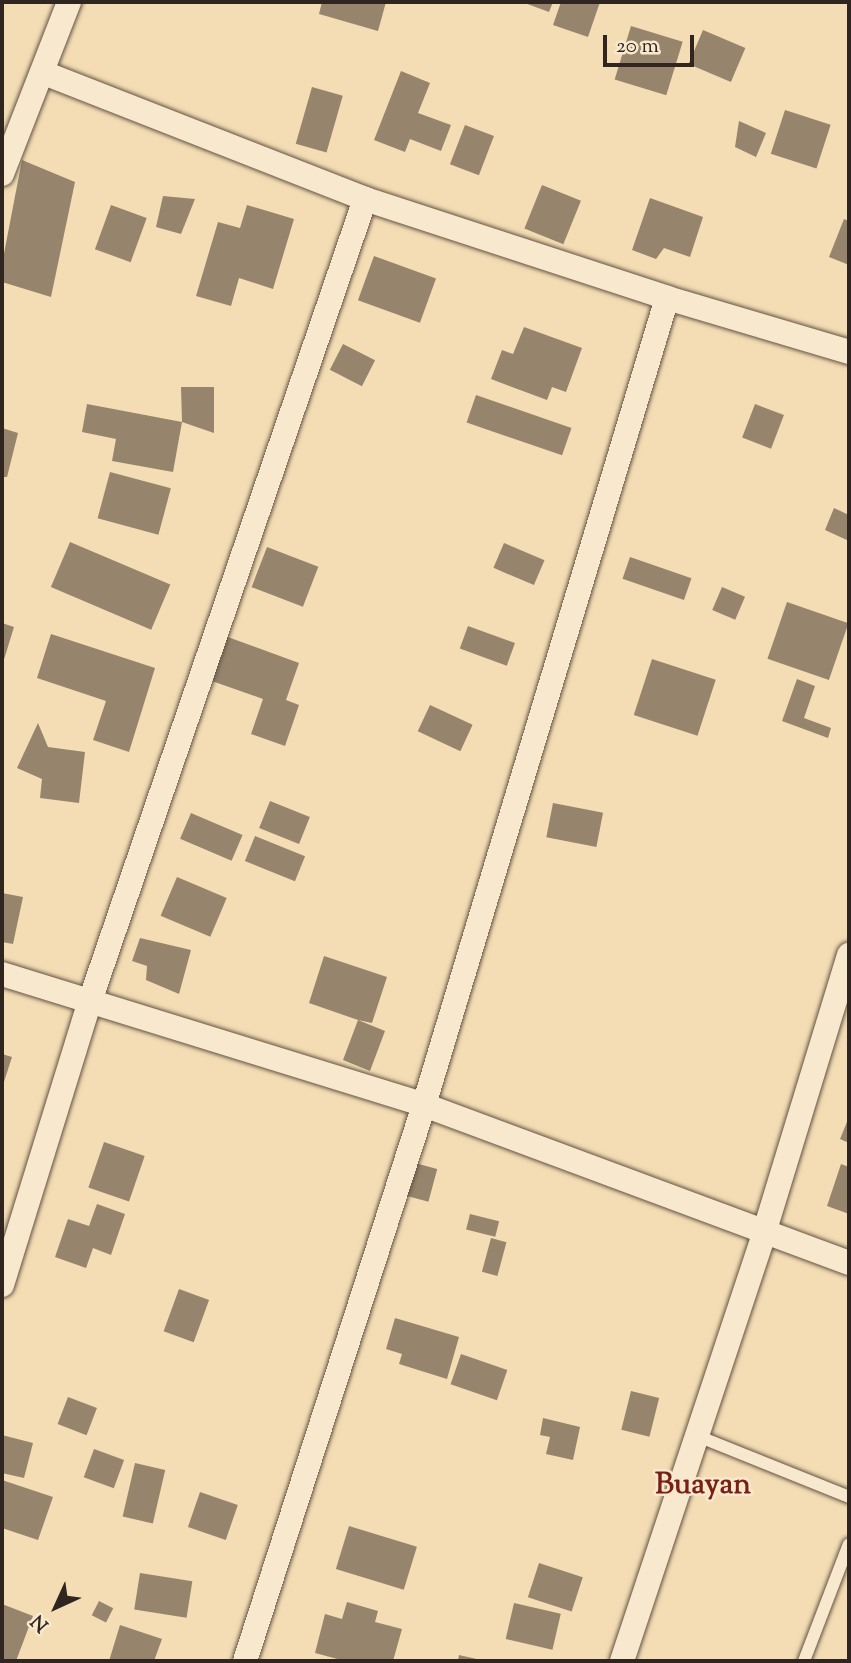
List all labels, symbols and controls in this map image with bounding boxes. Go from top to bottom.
scale bar [606,21,697,65]
text: 20 m [616,32,659,62]
district label: Buayan [655,1468,751,1504]
north arrow [21,1572,91,1642]
text: N [26,1607,56,1637]

